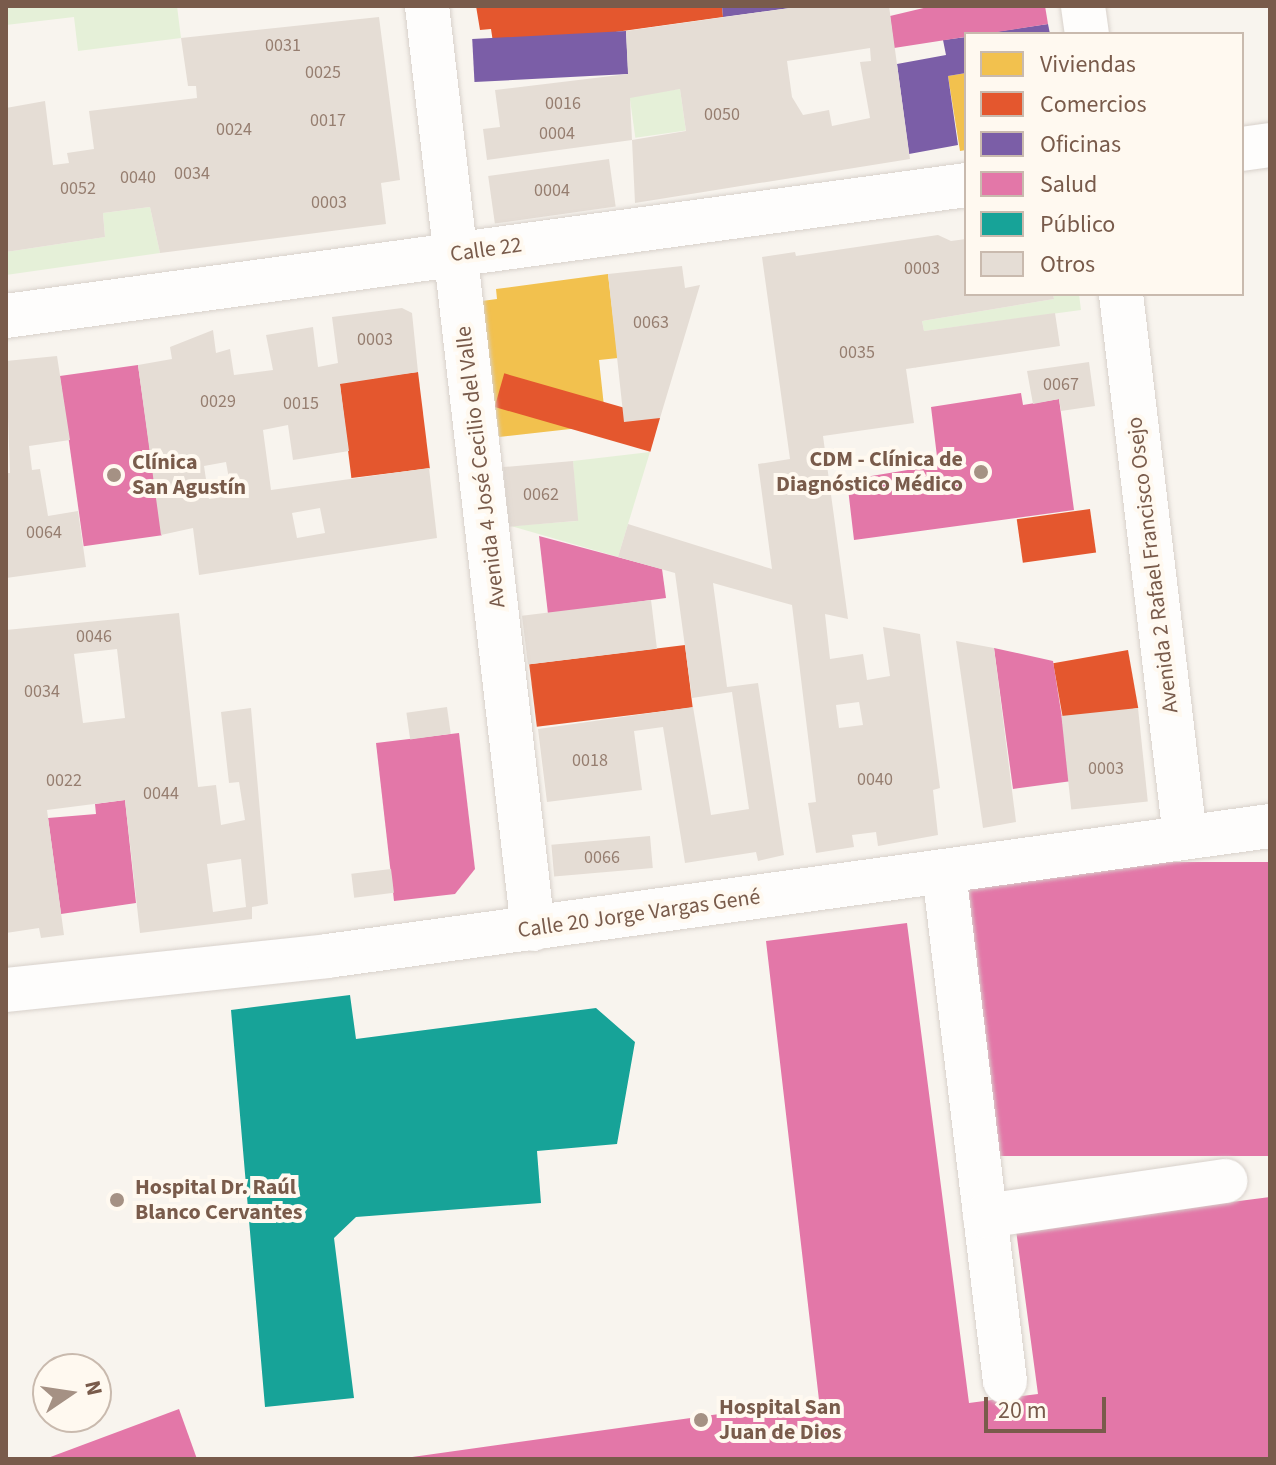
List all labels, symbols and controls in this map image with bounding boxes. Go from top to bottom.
legend [964,32,1244,296]
house number: 0031 [265,35,301,57]
text: Viviendas [1040,47,1136,82]
house number: 0025 [305,62,341,84]
text: Comercios [1040,87,1146,122]
house number: 0016 [545,93,581,115]
house number: 0050 [704,104,740,126]
house number: 0017 [310,110,346,132]
house number: 0024 [216,119,252,141]
house number: 0004 [539,123,575,145]
text: Oficinas [1040,127,1121,162]
house number: 0034 [174,163,210,185]
house number: 0040 [120,167,156,189]
text: Salud [1040,167,1097,202]
house number: 0052 [60,178,96,200]
house number: 0004 [534,180,570,202]
house number: 0003 [311,192,347,214]
text: Público [1040,207,1115,242]
street label: Calle 22 [448,232,524,268]
text: Otros [1040,247,1095,282]
house number: 0003 [904,258,940,280]
house number: 0063 [633,312,669,334]
street label: Avenida 4 José Cecilio del Valle [451,325,511,609]
house number: 0003 [357,329,393,351]
house number: 0035 [839,342,875,364]
house number: 0067 [1043,374,1079,396]
house number: 0029 [200,391,236,413]
house number: 0015 [283,393,319,415]
street label: Avenida 2 Rafael Francisco Osejo [1122,415,1184,715]
place label: CDM - Clínica de Diagnóstico Médico [776,446,963,498]
place label: Clínica San Agustín [132,449,246,500]
marker: CDM - Clínica de Diagnóstico Médico [970,461,992,483]
marker: Clínica San Agustín [103,464,125,486]
house number: 0062 [523,484,559,506]
house number: 0064 [26,522,62,544]
house number: 0046 [76,626,112,648]
house number: 0034 [24,681,60,703]
house number: 0018 [572,750,608,772]
house number: 0003 [1088,758,1124,780]
house number: 0040 [857,769,893,791]
house number: 0022 [46,770,82,792]
house number: 0044 [143,783,179,805]
house number: 0066 [584,847,620,869]
street label: Calle 20 Jorge Vargas Gené [516,884,762,944]
place label: Hospital Dr. Raúl Blanco Cervantes [135,1174,303,1226]
marker: Hospital Dr. Raúl Blanco Cervantes [106,1189,128,1211]
north arrow [32,1353,112,1433]
text: N [76,1377,111,1399]
scale bar [988,1381,1110,1431]
text: 20 m [998,1393,1047,1428]
place label: Hospital San Juan de Dios [719,1394,842,1446]
marker: Hospital San Juan de Dios [690,1409,712,1431]

